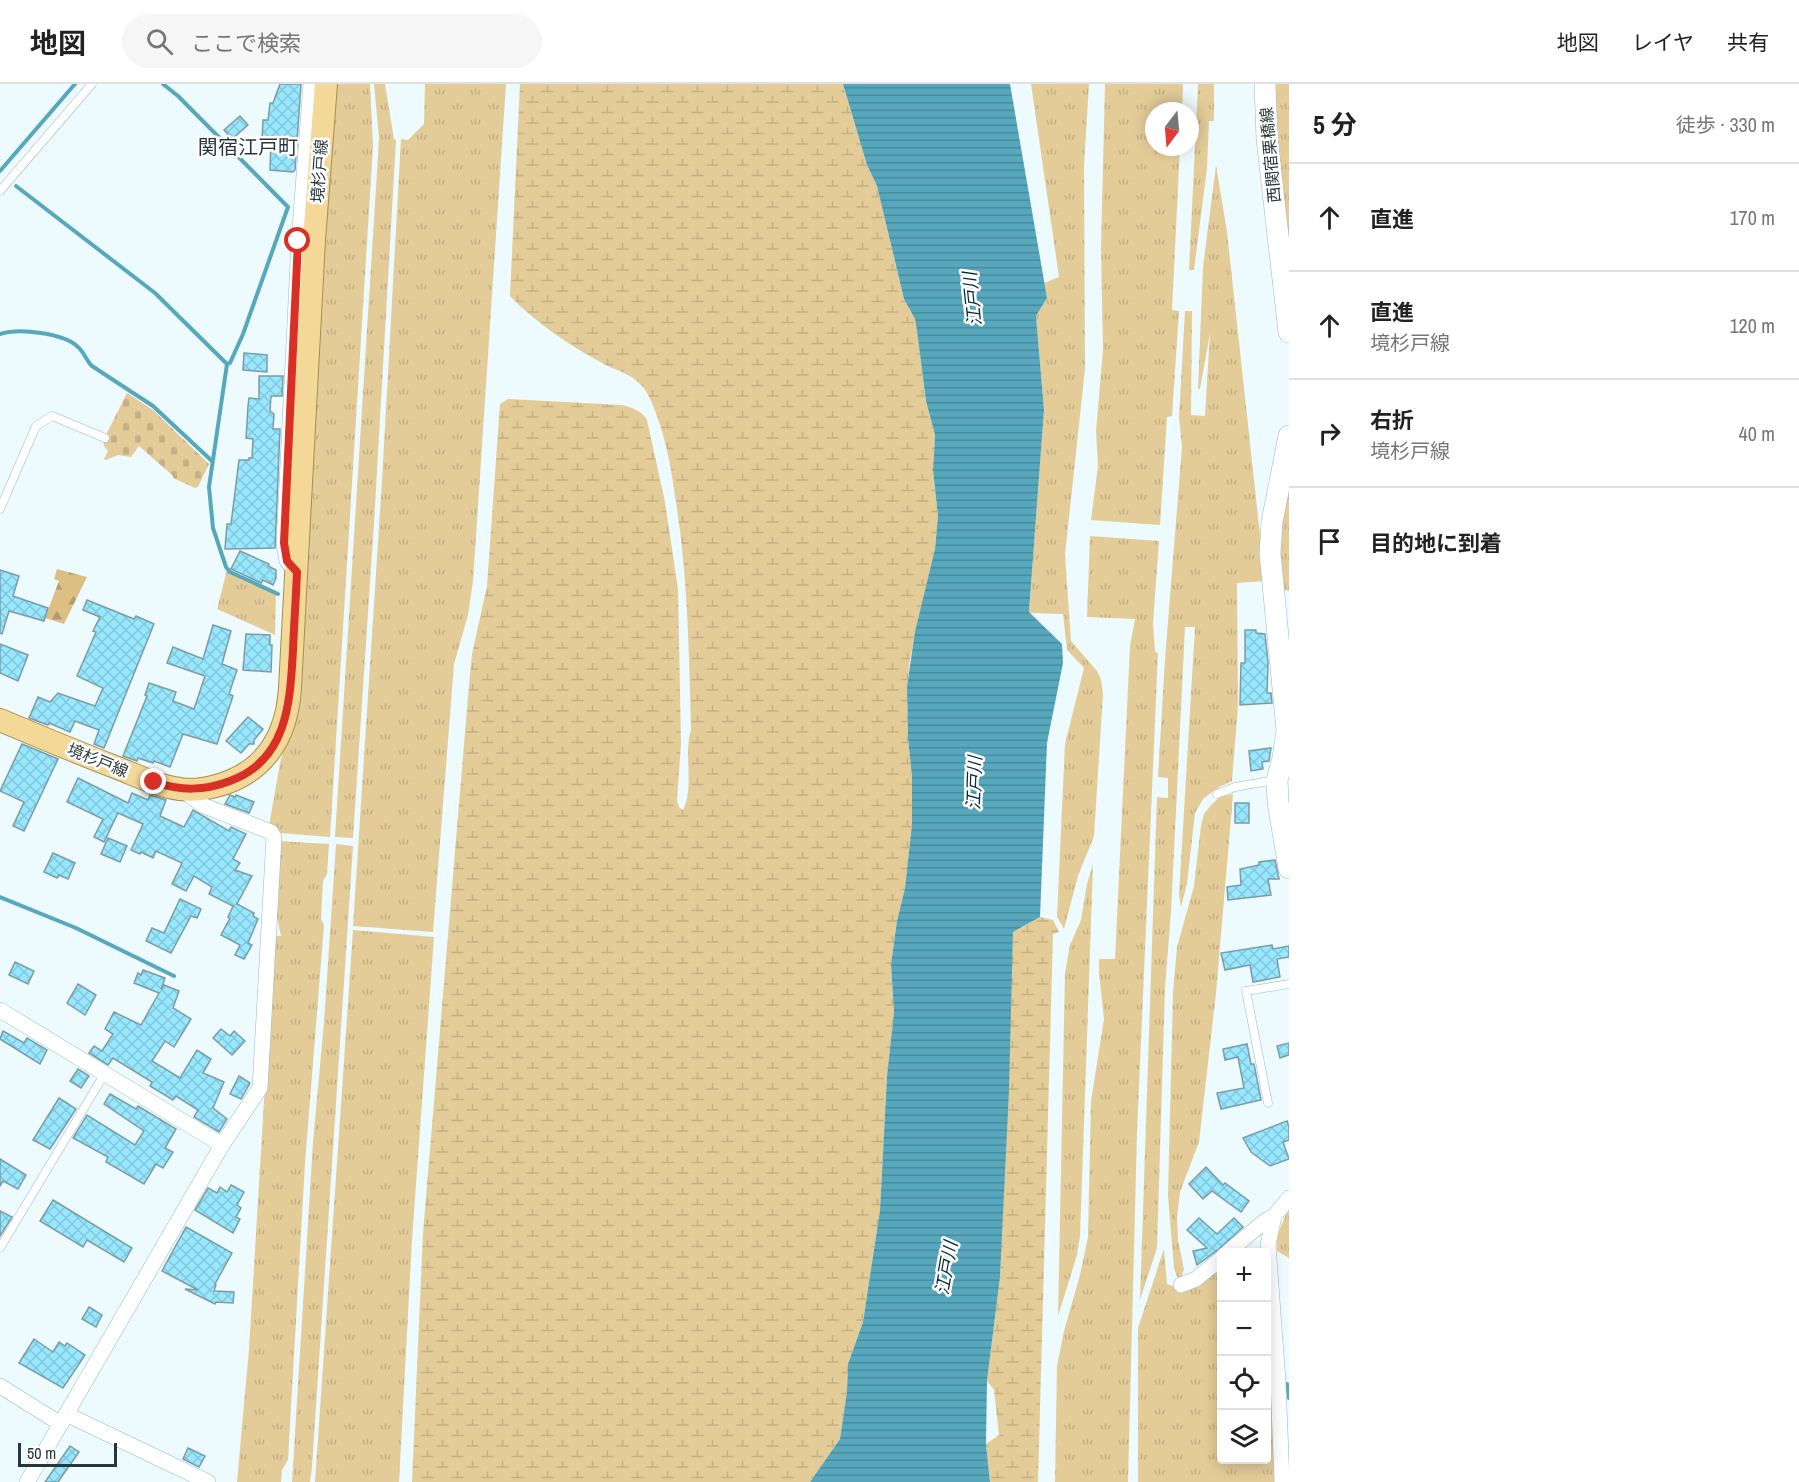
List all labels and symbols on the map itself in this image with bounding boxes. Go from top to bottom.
north arrow [1145,102,1199,156]
street label: 西関宿栗橋線 [1255,106,1285,204]
district label: 関宿江戸町 [198,133,298,160]
street label: 境杉戸線 [306,138,332,204]
route start [284,227,310,253]
water label: 江戸川 [957,269,987,327]
street label: 境杉戸線 [64,738,132,782]
water label: 江戸川 [961,754,988,810]
route end [140,768,166,794]
water label: 江戸川 [929,1237,963,1297]
scale bar [18,1440,117,1468]

